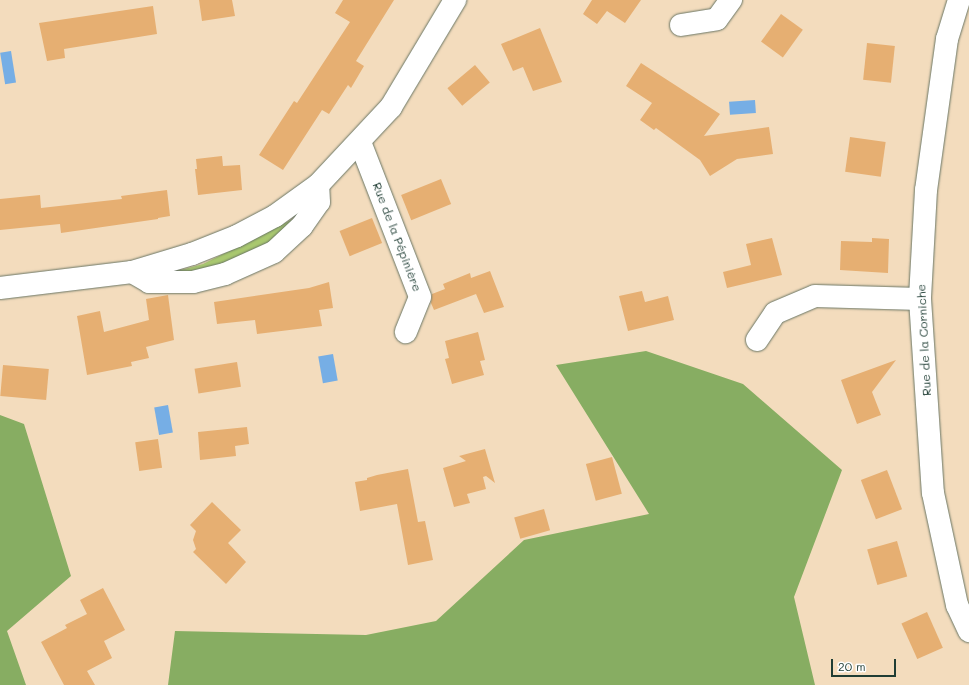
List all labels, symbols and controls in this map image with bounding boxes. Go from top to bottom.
street label: Rue de la Pépinière [370,180,424,294]
street label: Rue de la Corniche [914,284,934,396]
scale bar [833,651,898,677]
text: 20 m [838,658,866,674]

